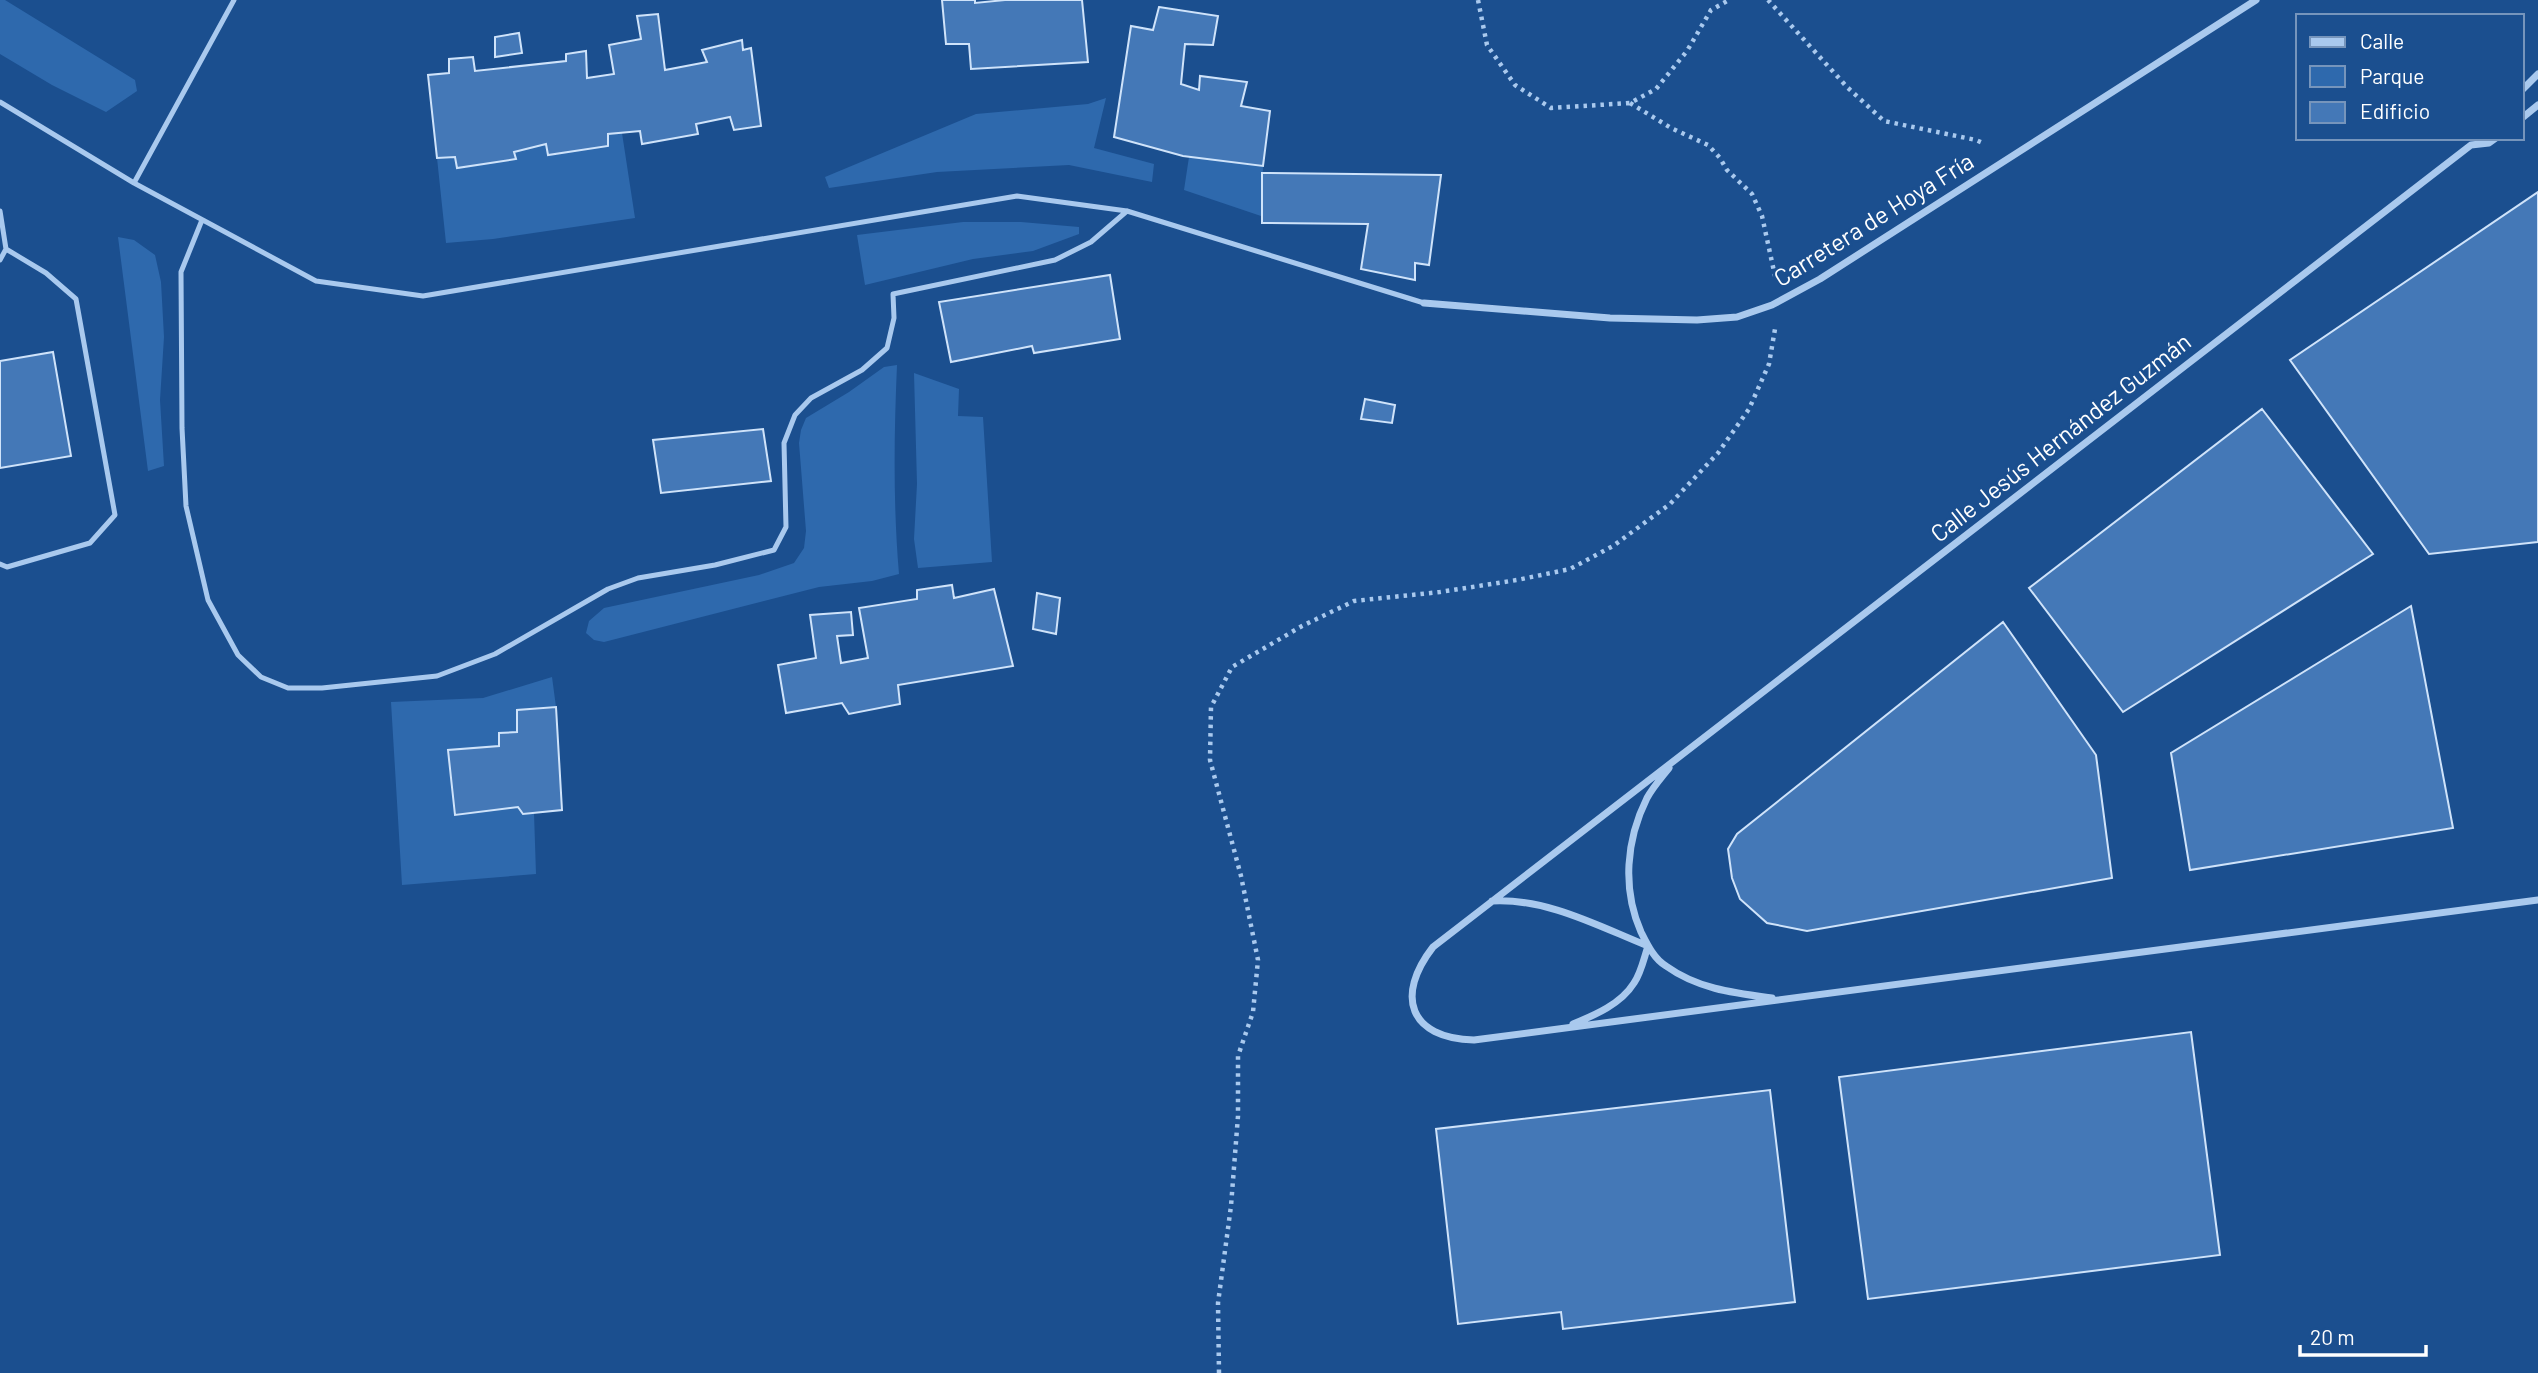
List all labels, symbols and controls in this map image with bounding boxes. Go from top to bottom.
legend [2296,14,2524,140]
text: Calle [2360,28,2404,53]
text: Parque [2360,63,2425,88]
text: Edificio [2360,98,2430,123]
street label: Carretera de Hoya Fría [1768,146,1978,292]
street label: Calle Jesús Hernández Guzmán [1924,326,2196,547]
scale bar [2300,1314,2426,1358]
text: 20 m [2310,1324,2355,1349]

